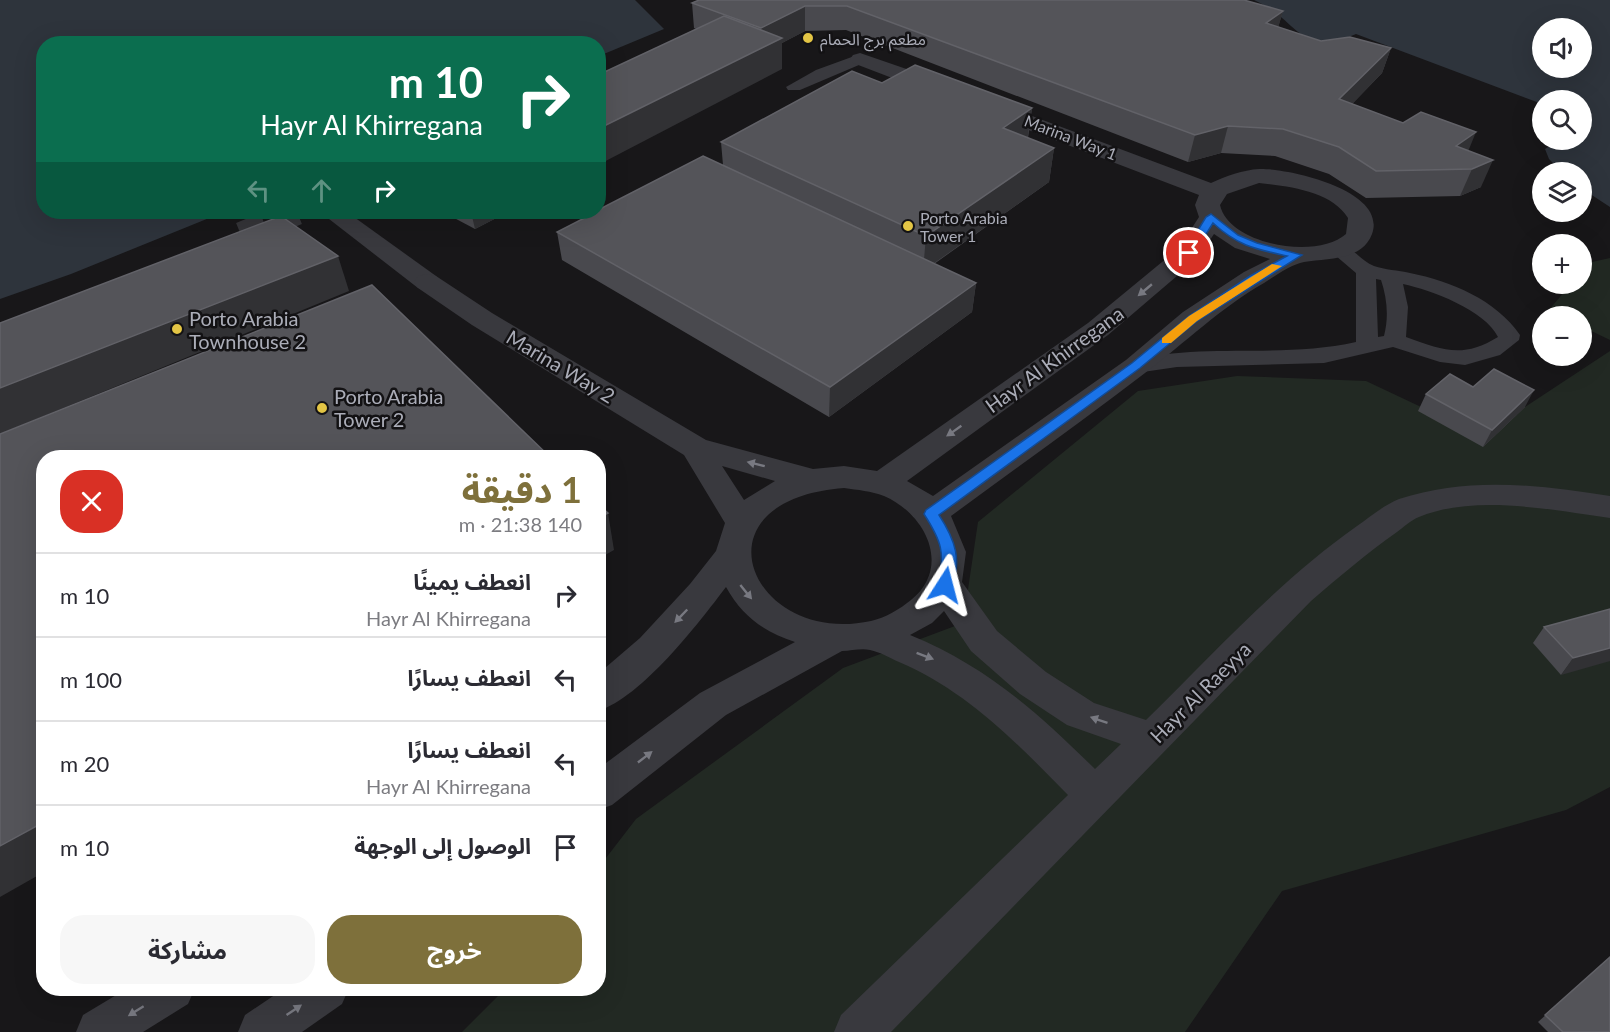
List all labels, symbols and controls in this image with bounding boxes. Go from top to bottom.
map controls [1532,18,1592,366]
button: sound [1532,18,1592,78]
place label: مطعم برج الحمام [820,29,926,52]
marker: مطعم برج الحمام [801,31,815,45]
text: 10 m [389,57,483,107]
icon: right [504,60,582,138]
button: search [1532,90,1592,150]
text: Hayr Al Khirregana [260,108,483,141]
street label: Marina Way 1 [1022,111,1120,163]
button: layers [1532,162,1592,222]
icon: left [242,174,275,207]
icon: ahead [305,174,338,207]
icon: right [368,174,401,207]
place label: Porto Arabia Tower 1 [920,208,1008,245]
marker: Porto Arabia Tower 1 [901,219,915,233]
pin [1163,227,1214,278]
button: + [1532,234,1592,294]
icon: arrive [1172,236,1205,269]
one-way arrow [1137,284,1153,297]
street label: Hayr Al Khirregana [980,301,1128,417]
place label: Porto Arabia Townhouse 2 [189,306,306,353]
button: − [1532,306,1592,366]
marker: Porto Arabia Townhouse 2 [170,322,184,336]
street label: Marina Way 2 [503,324,619,408]
place label: Porto Arabia Tower 2 [334,384,444,431]
marker: Porto Arabia Tower 2 [315,401,329,415]
one-way arrow [947,425,962,437]
one-way arrow [747,458,765,468]
text: 1 دقيقة [462,467,582,511]
button: close [60,470,123,533]
text: 140 m · 21:38 [459,512,582,536]
position arrow [913,553,977,617]
text: انعطف يمينًا [413,568,531,595]
icon: right [549,579,582,612]
text: 10 m [60,582,109,609]
one-way arrow [739,584,752,600]
text: Hayr Al Khirregana [366,606,531,630]
one-way arrow [674,609,688,623]
street label: Hayr Al Raeyya [1145,637,1255,747]
one-way arrow [916,651,934,661]
icon: left [549,663,582,696]
text: انعطف يسارًا [407,664,531,691]
text: 100 m [60,666,122,693]
one-way arrow [1090,714,1108,724]
text: انعطف يسارًا [407,736,531,763]
icon: left [549,747,582,780]
text: 20 m [60,750,109,777]
one-way arrow [637,751,653,764]
text: Hayr Al Khirregana [366,774,531,798]
icon: arrive [549,831,582,864]
text: الوصول إلى الوجهة [354,832,531,859]
text: 10 m [60,834,109,861]
button: مشاركة [60,915,315,984]
button: خروج [327,915,582,984]
one-way arrow [286,1004,302,1016]
one-way arrow [128,1005,144,1016]

